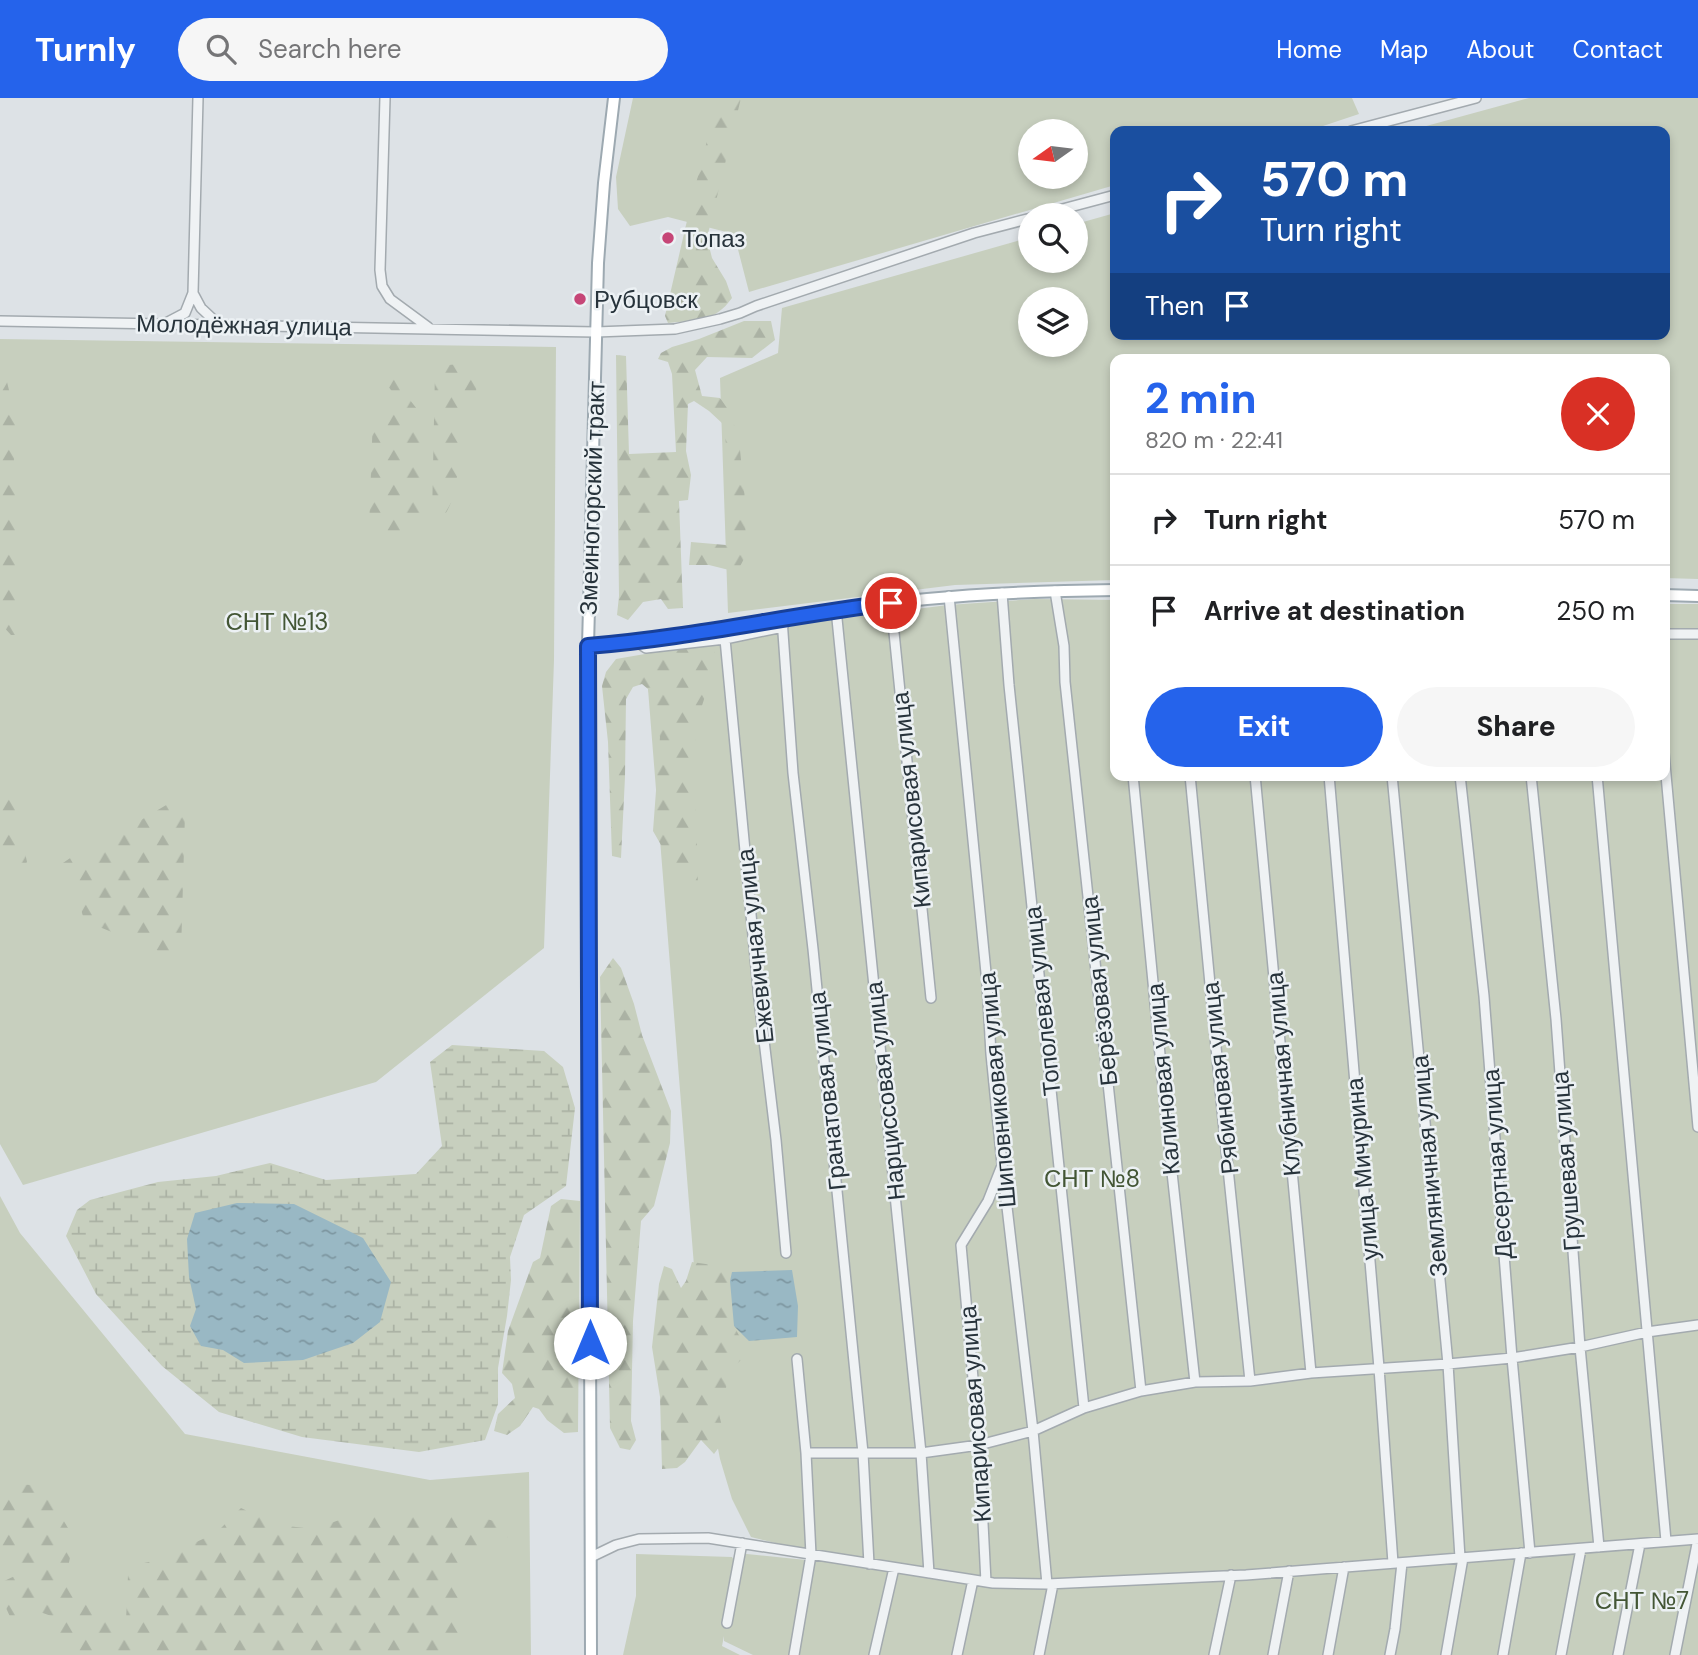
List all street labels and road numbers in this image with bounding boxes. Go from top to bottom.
street label: Молодёжная улица [136,308,353,342]
street label: Змеиногорский тракт [572,380,612,616]
street label: Кипарисовая улица [884,690,938,910]
street label: Ежевичная улица [729,846,781,1045]
street label: Берёзовая улица [1074,894,1124,1088]
street label: Тополевая улица [1017,904,1067,1097]
street label: Шиповниковая улица [971,970,1023,1209]
street label: Клубничная улица [1259,970,1307,1178]
street label: Нарциссовая улица [858,979,912,1202]
street label: Рябиновая улица [1194,980,1246,1176]
street label: Калиновая улица [1139,981,1187,1176]
street label: Гранатовая улица [801,989,853,1192]
street label: Земляничная улица [1404,1053,1454,1278]
street label: Десертная улица [1475,1067,1519,1260]
street label: Грушевая улица [1544,1069,1588,1252]
street label: улица Мичурина [1339,1076,1385,1262]
street label: Кипарисовая улица [952,1304,998,1523]

